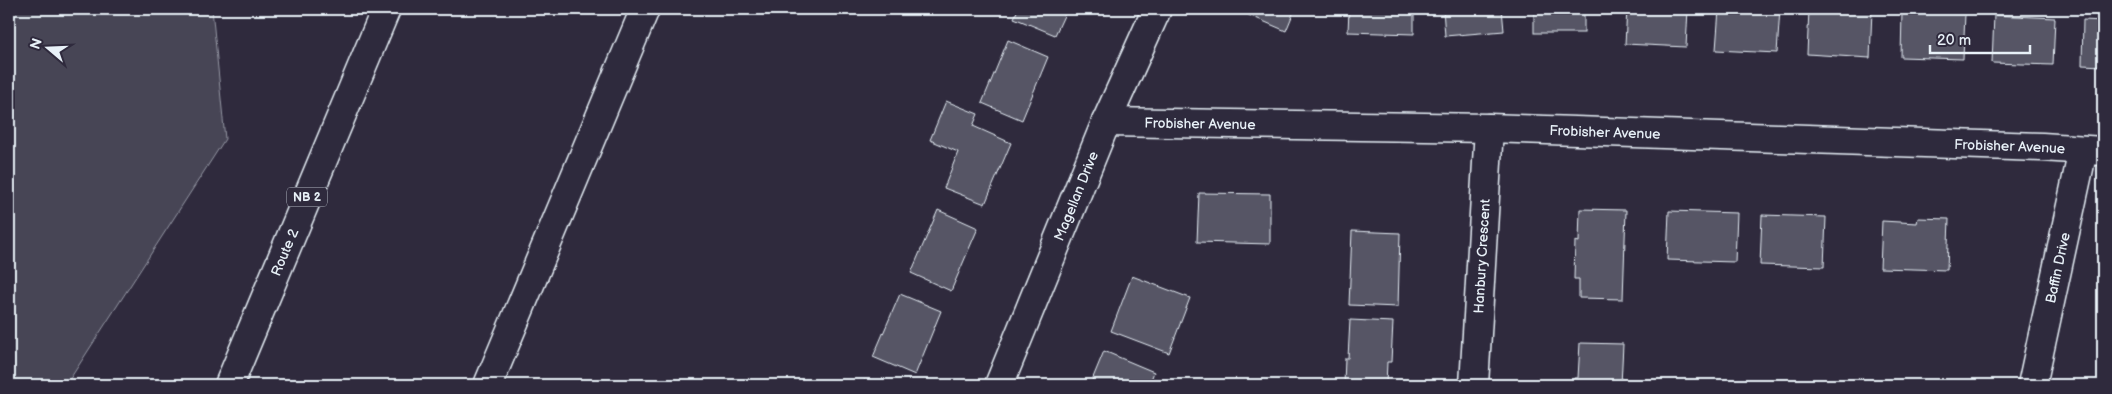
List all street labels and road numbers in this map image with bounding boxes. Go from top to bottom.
street label: Frobisher Avenue [1144,114,1256,133]
street label: Frobisher Avenue [1549,122,1661,142]
street label: Frobisher Avenue [1954,135,2066,157]
street label: Magellan Drive [1050,149,1102,243]
road number: NB 2 [287,188,327,206]
street label: Hanbury Crescent [1470,198,1493,314]
street label: Route 2 [267,225,302,278]
street label: Baffin Drive [2041,231,2073,305]

